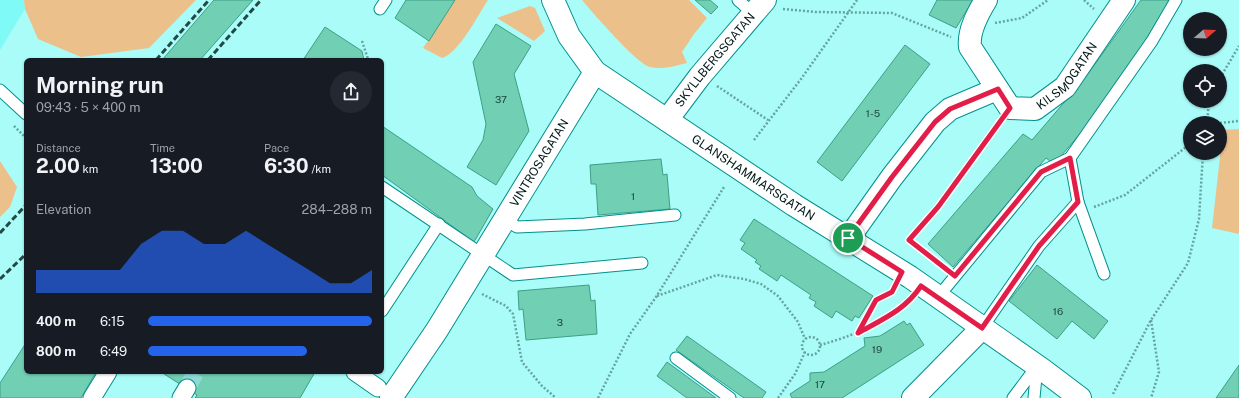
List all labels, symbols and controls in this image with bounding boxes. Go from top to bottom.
street label: SKYLLBERGSGATAN [672,10,758,110]
north arrow [1183,12,1227,56]
map controls [1183,12,1227,160]
street label: KILSMOGATAN [1034,40,1100,113]
button: locate [1183,64,1227,108]
button: share [330,71,372,113]
text: Morning run [36,72,164,98]
house number: 37 [495,93,507,105]
text: 09:43 · 5 × 400 m [36,100,140,115]
house number: 1-5 [866,107,880,119]
street label: VINTROSAGATAN [507,116,571,209]
button: layers [1183,116,1227,160]
street label: GLANSHAMMARSGATAN [689,132,817,223]
text: Distance [36,142,81,154]
text: Time [150,142,175,154]
text: Pace [264,142,289,154]
text: 2.00 [36,154,80,178]
text: 13:00 [150,154,203,178]
text: 6:30 [264,154,309,178]
text: km [80,163,98,175]
text: /km [309,163,331,175]
house number: 1 [631,190,635,202]
text: Elevation [36,202,91,217]
text: 284–288 m [302,202,372,217]
pin [831,221,865,255]
icon: arrive [837,227,859,249]
house number: 16 [1053,305,1063,317]
text: 400 m [36,314,76,329]
text: 6:15 [100,314,125,329]
house number: 3 [557,316,563,328]
house number: 19 [872,343,882,355]
text: 800 m [36,344,76,359]
text: 6:49 [100,344,127,359]
house number: 17 [815,378,825,390]

